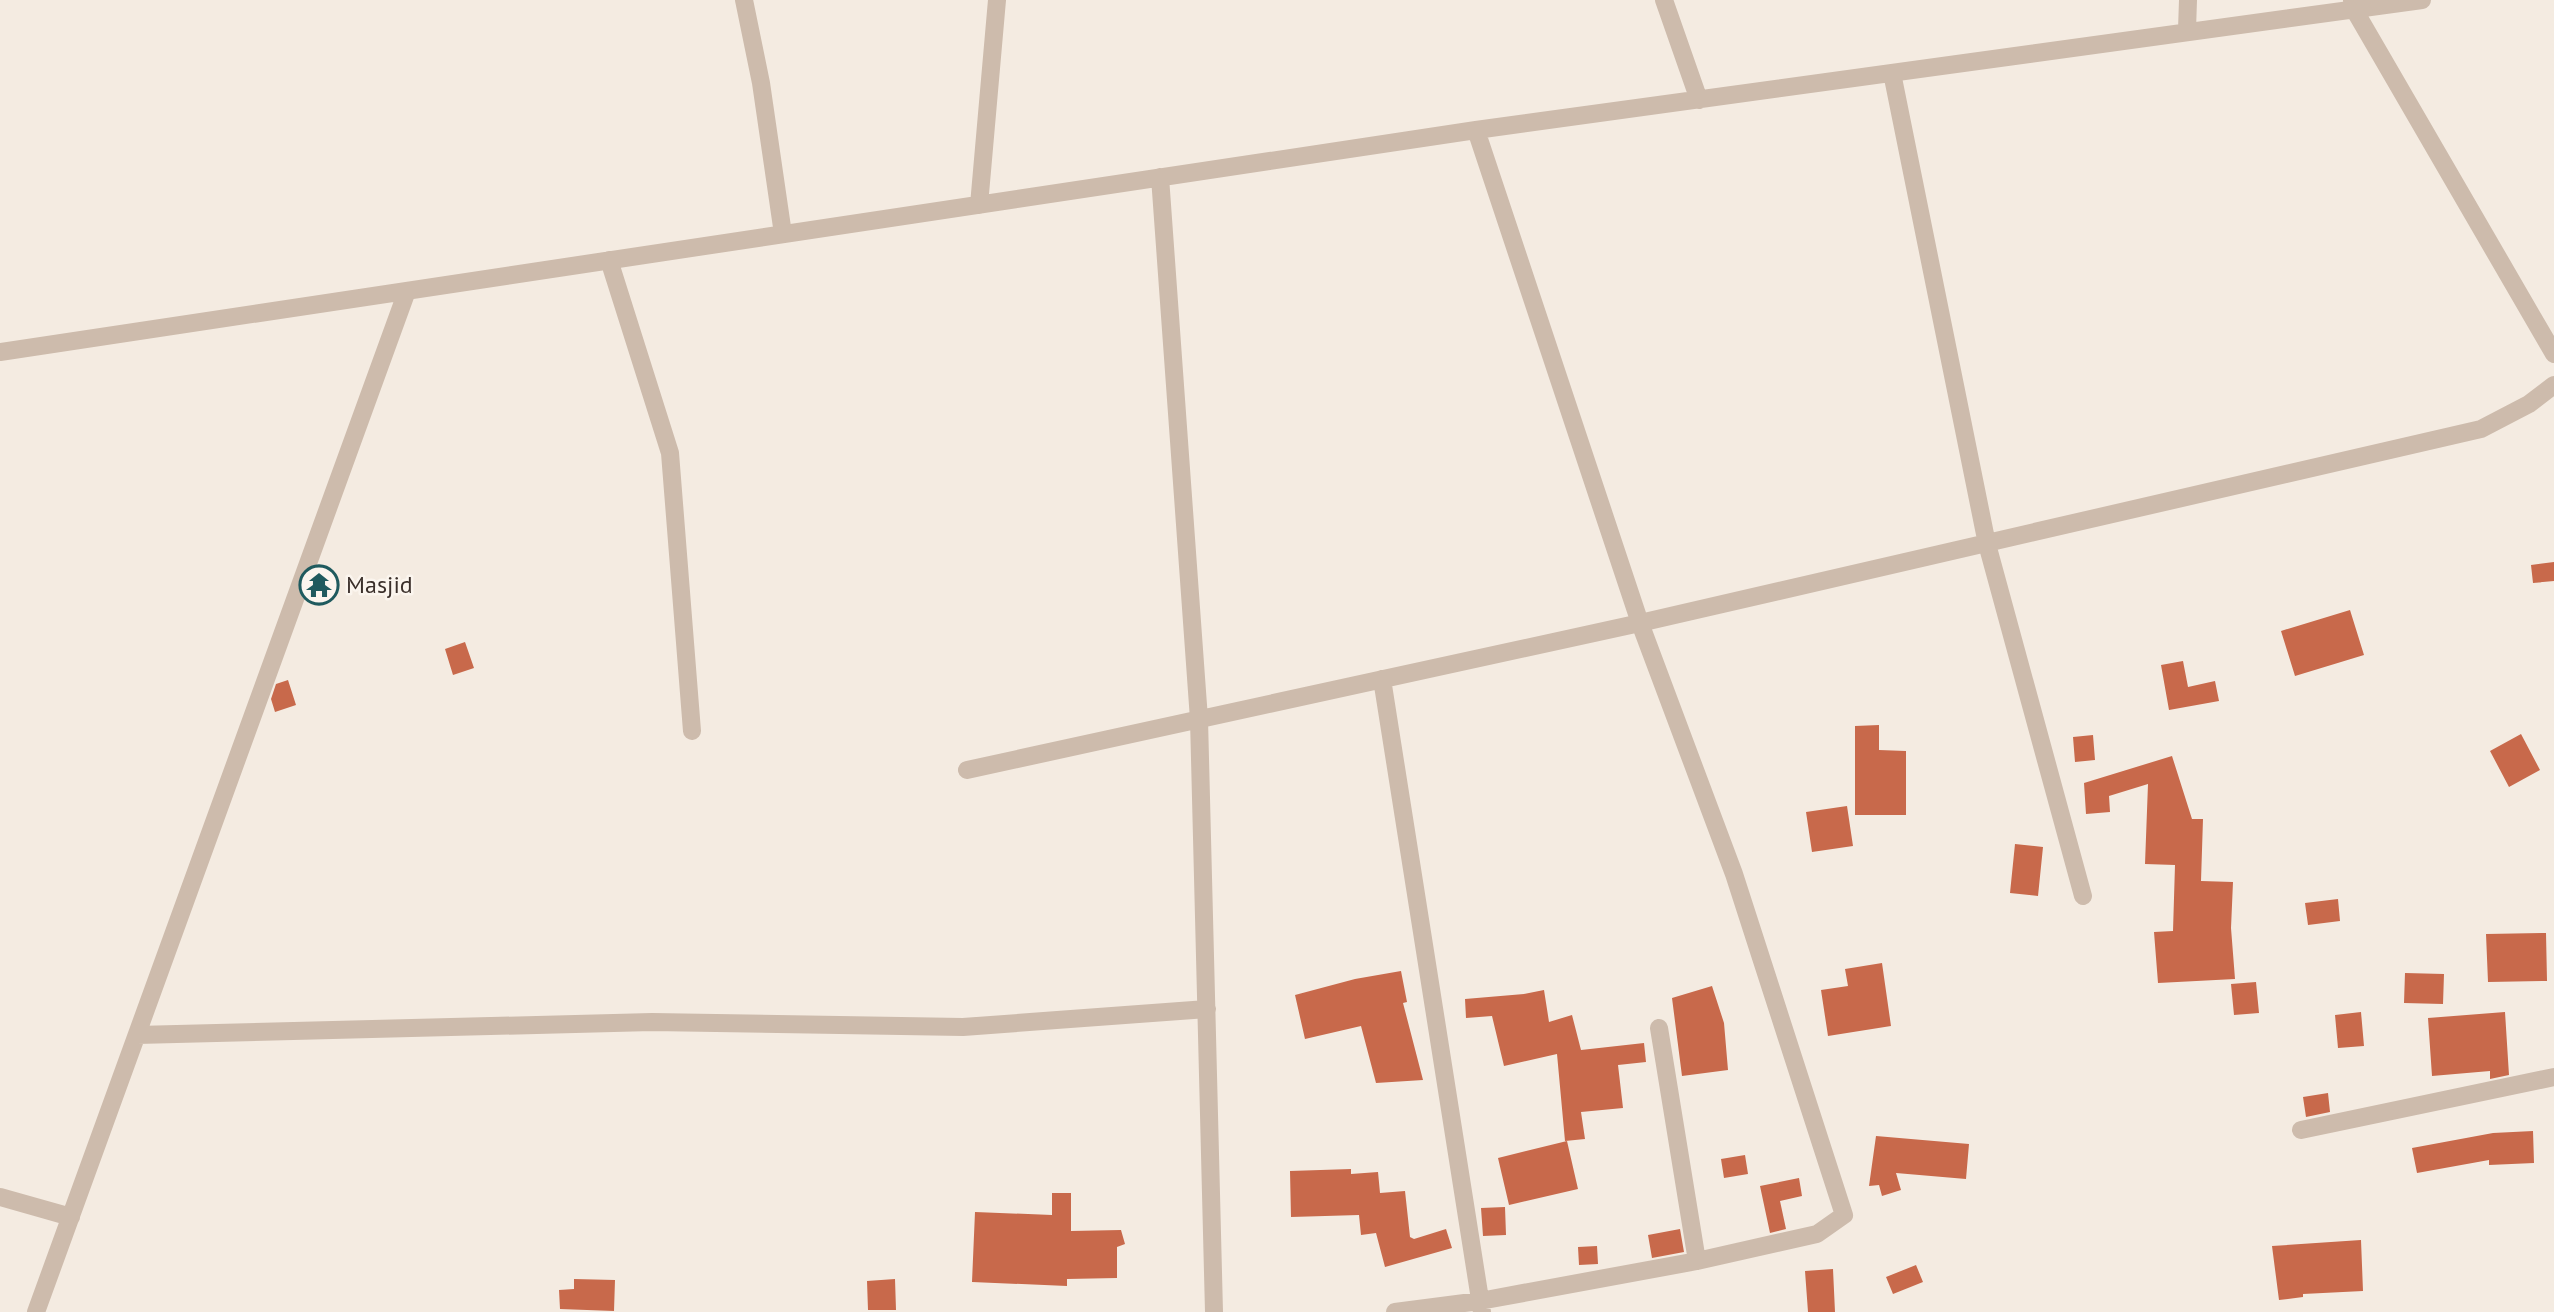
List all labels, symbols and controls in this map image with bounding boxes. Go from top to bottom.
temple icon: Masjid [298,564,340,606]
place label: Masjid [346,569,413,600]

